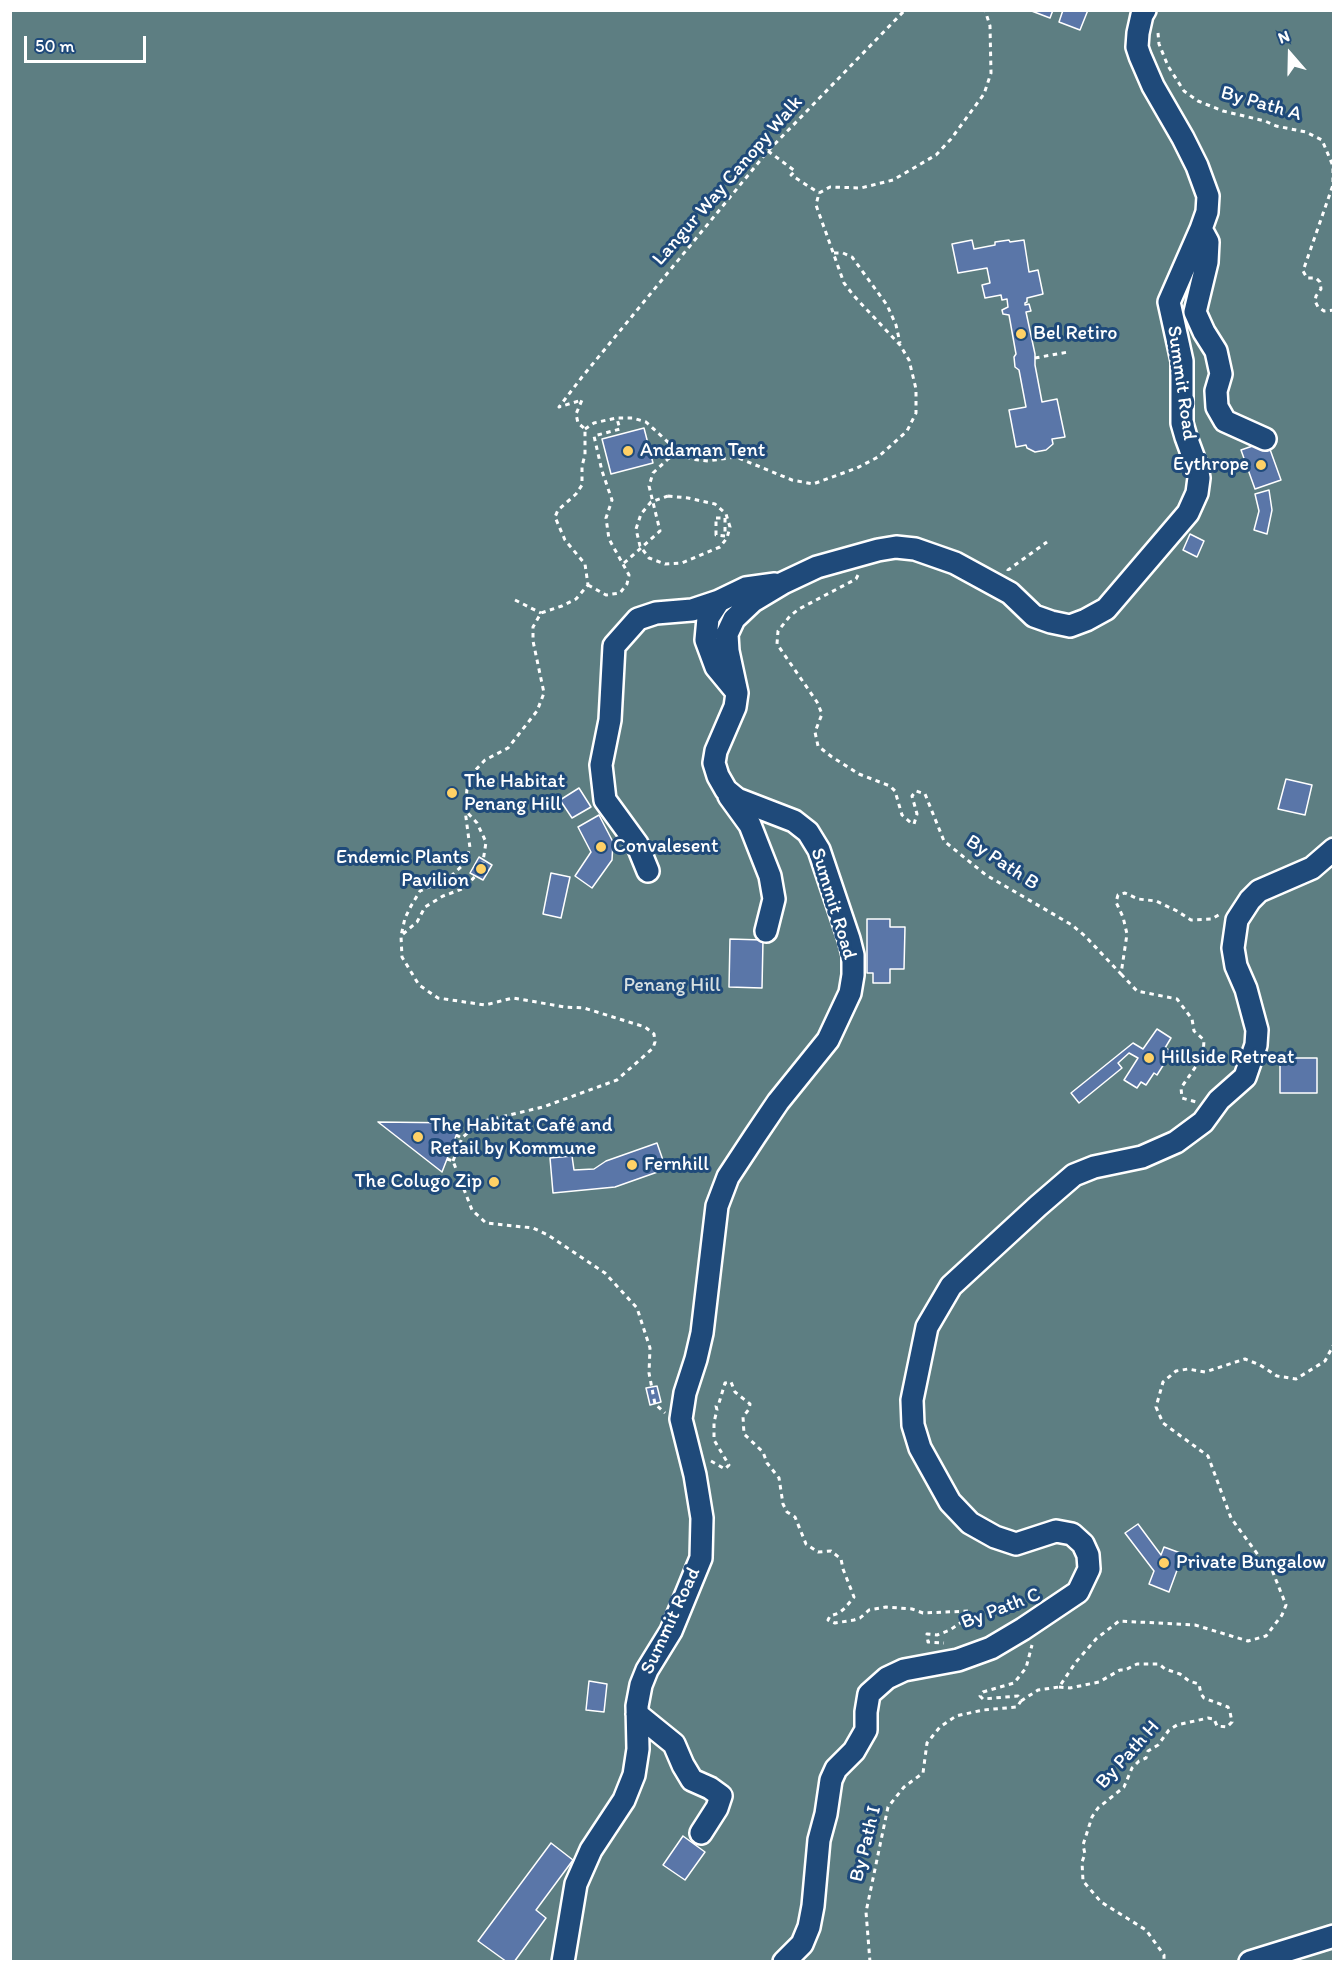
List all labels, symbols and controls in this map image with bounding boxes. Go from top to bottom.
scale bar [27,24,148,62]
north arrow [1260,24,1320,84]
text: N [1275,26,1292,47]
text: 50 m [35,35,75,57]
street label: By Path A [1218,81,1304,127]
street label: Langur Way Canopy Walk [648,91,808,271]
place label: Bel Retiro [1033,322,1117,346]
street label: Summit Road [1161,324,1201,442]
marker: Bel Retiro [1014,327,1028,341]
place label: Andaman Tent [640,439,765,463]
marker: Andaman Tent [621,444,635,458]
place label: Eythrope [1173,453,1249,477]
marker: Eythrope [1254,458,1268,472]
place label: The Habitat Penang Hill [464,770,565,817]
marker: The Habitat Penang Hill [445,786,459,800]
street label: By Path B [961,830,1043,896]
place label: Convalesent [613,835,718,859]
marker: Convalesent [594,840,608,854]
street label: Summit Road [805,845,861,963]
place label: Endemic Plants Pavilion [336,846,469,893]
marker: Endemic Plants Pavilion [474,862,488,876]
park label: Penang Hill [623,974,721,998]
place label: Hillside Retreat [1161,1046,1295,1070]
marker: Hillside Retreat [1142,1051,1156,1065]
place label: The Habitat Café and Retail by Kommune [430,1114,612,1161]
marker: The Habitat Café and Retail by Kommune [411,1130,425,1144]
place label: Fernhill [644,1153,709,1177]
marker: Fernhill [625,1158,639,1172]
place label: The Colugo Zip [354,1170,482,1194]
marker: The Colugo Zip [487,1175,501,1189]
place label: Private Bungalow [1176,1551,1326,1575]
marker: Private Bungalow [1157,1556,1171,1570]
street label: Summit Road [636,1564,706,1678]
street label: By Path C [958,1583,1044,1635]
street label: By Path H [1091,1716,1165,1794]
street label: By Path I [845,1803,887,1885]

